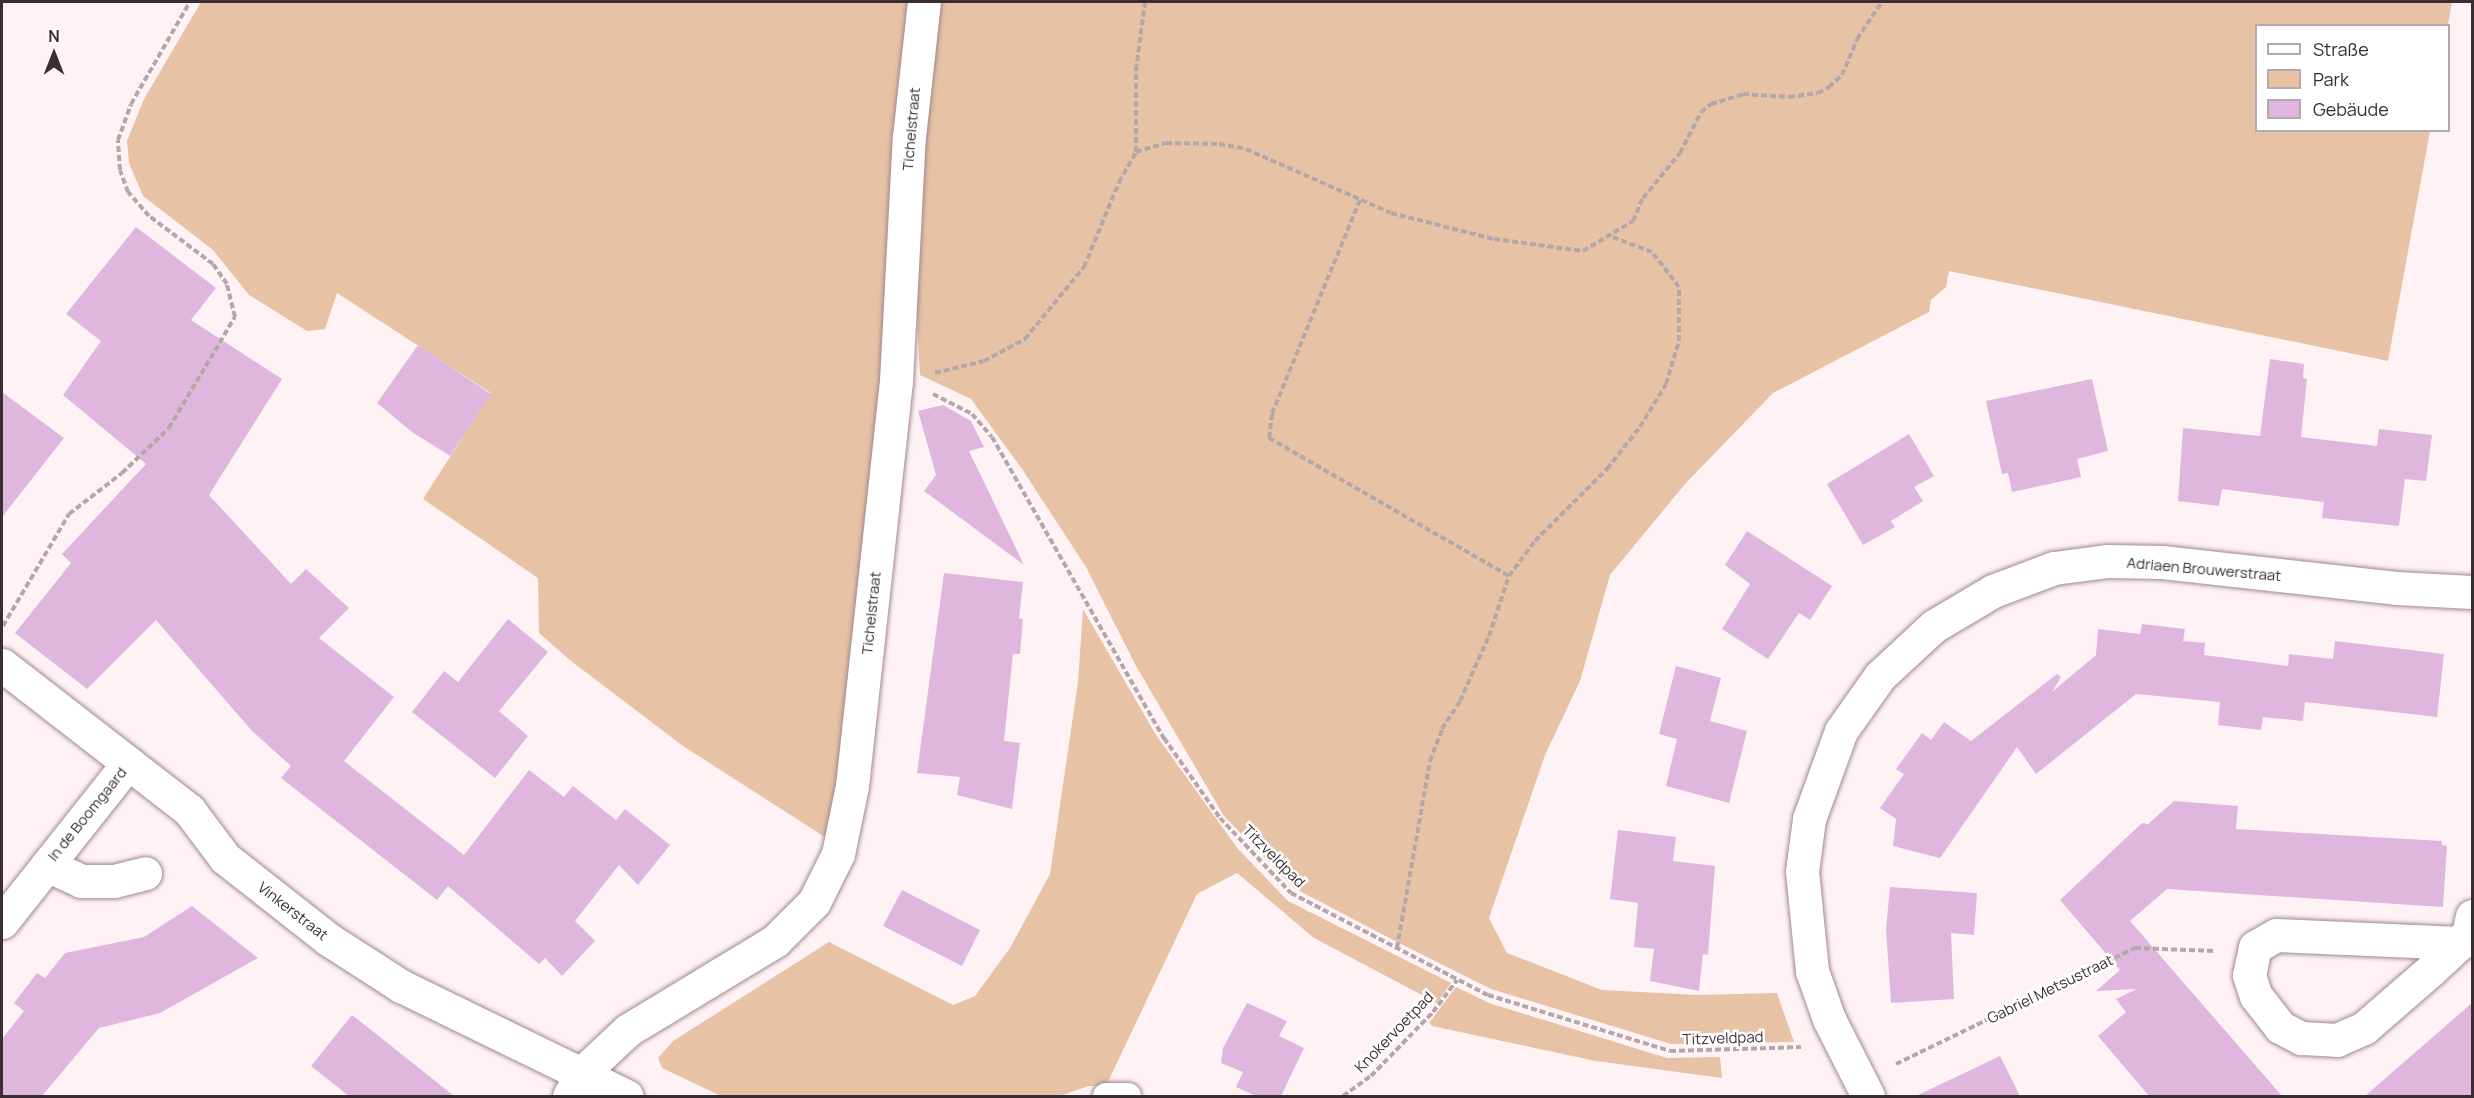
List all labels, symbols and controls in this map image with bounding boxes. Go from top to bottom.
north arrow [24,24,84,84]
legend [2255,24,2450,132]
text: N [48,25,60,47]
text: Straße [2313,37,2369,61]
text: Park [2313,67,2349,91]
street label: Tichelstraat [898,87,924,171]
text: Gebäude [2313,97,2389,121]
street label: Adriaen Brouwerstraat [2126,553,2282,585]
street label: Tichelstraat [858,570,884,656]
street label: In de Boomgaard [44,763,130,865]
street label: Titzveldpad [1239,821,1309,891]
street label: Vinkerstraat [254,878,332,944]
street label: Gabriel Metsustraat [1984,951,2116,1027]
street label: Knokervoetpad [1351,988,1437,1076]
street label: Titzveldpad [1682,1028,1764,1048]

